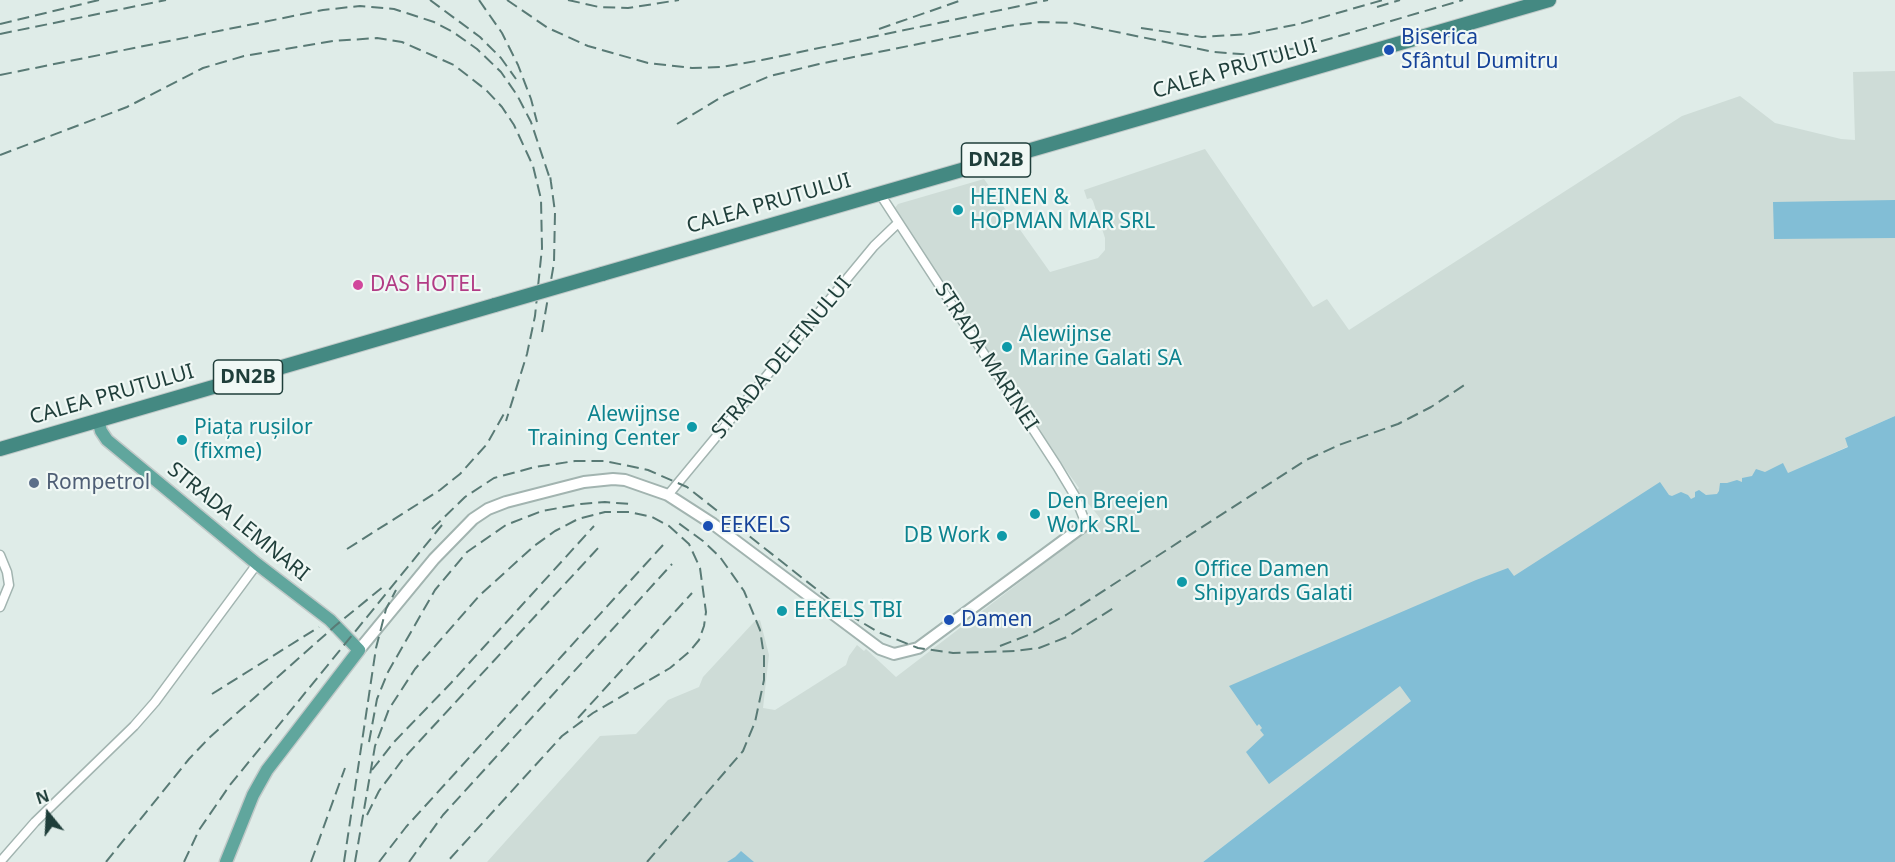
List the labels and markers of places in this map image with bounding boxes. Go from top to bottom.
place label: Biserica Sfântul Dumitru [1401,25,1559,75]
marker: Biserica Sfântul Dumitru [1382,43,1396,57]
place label: HEINEN & HOPMAN MAR SRL [970,185,1155,235]
marker: HEINEN & HOPMAN MAR SRL [951,203,965,217]
place label: DAS HOTEL [370,272,481,298]
marker: DAS HOTEL [351,278,365,292]
place label: Alewijnse Marine Galati SA [1019,322,1182,372]
marker: Alewijnse Marine Galati SA [1000,340,1014,354]
place label: Alewijnse Training Center [528,402,680,452]
place label: Piața rușilor (fixme) [194,415,313,465]
marker: Alewijnse Training Center [685,420,699,434]
marker: Piața rușilor (fixme) [175,433,189,447]
place label: Rompetrol [46,470,150,496]
marker: Rompetrol [27,476,41,490]
place label: Den Breejen Work SRL [1047,489,1168,539]
marker: Den Breejen Work SRL [1028,507,1042,521]
place label: EEKELS [720,513,791,539]
marker: EEKELS [701,519,715,533]
place label: DB Work [904,523,990,549]
marker: DB Work [995,529,1009,543]
place label: Office Damen Shipyards Galati [1194,557,1353,607]
marker: Office Damen Shipyards Galati [1175,575,1189,589]
place label: EEKELS TBI [794,598,902,624]
marker: EEKELS TBI [775,604,789,618]
place label: Damen [961,607,1033,633]
marker: Damen [942,613,956,627]

